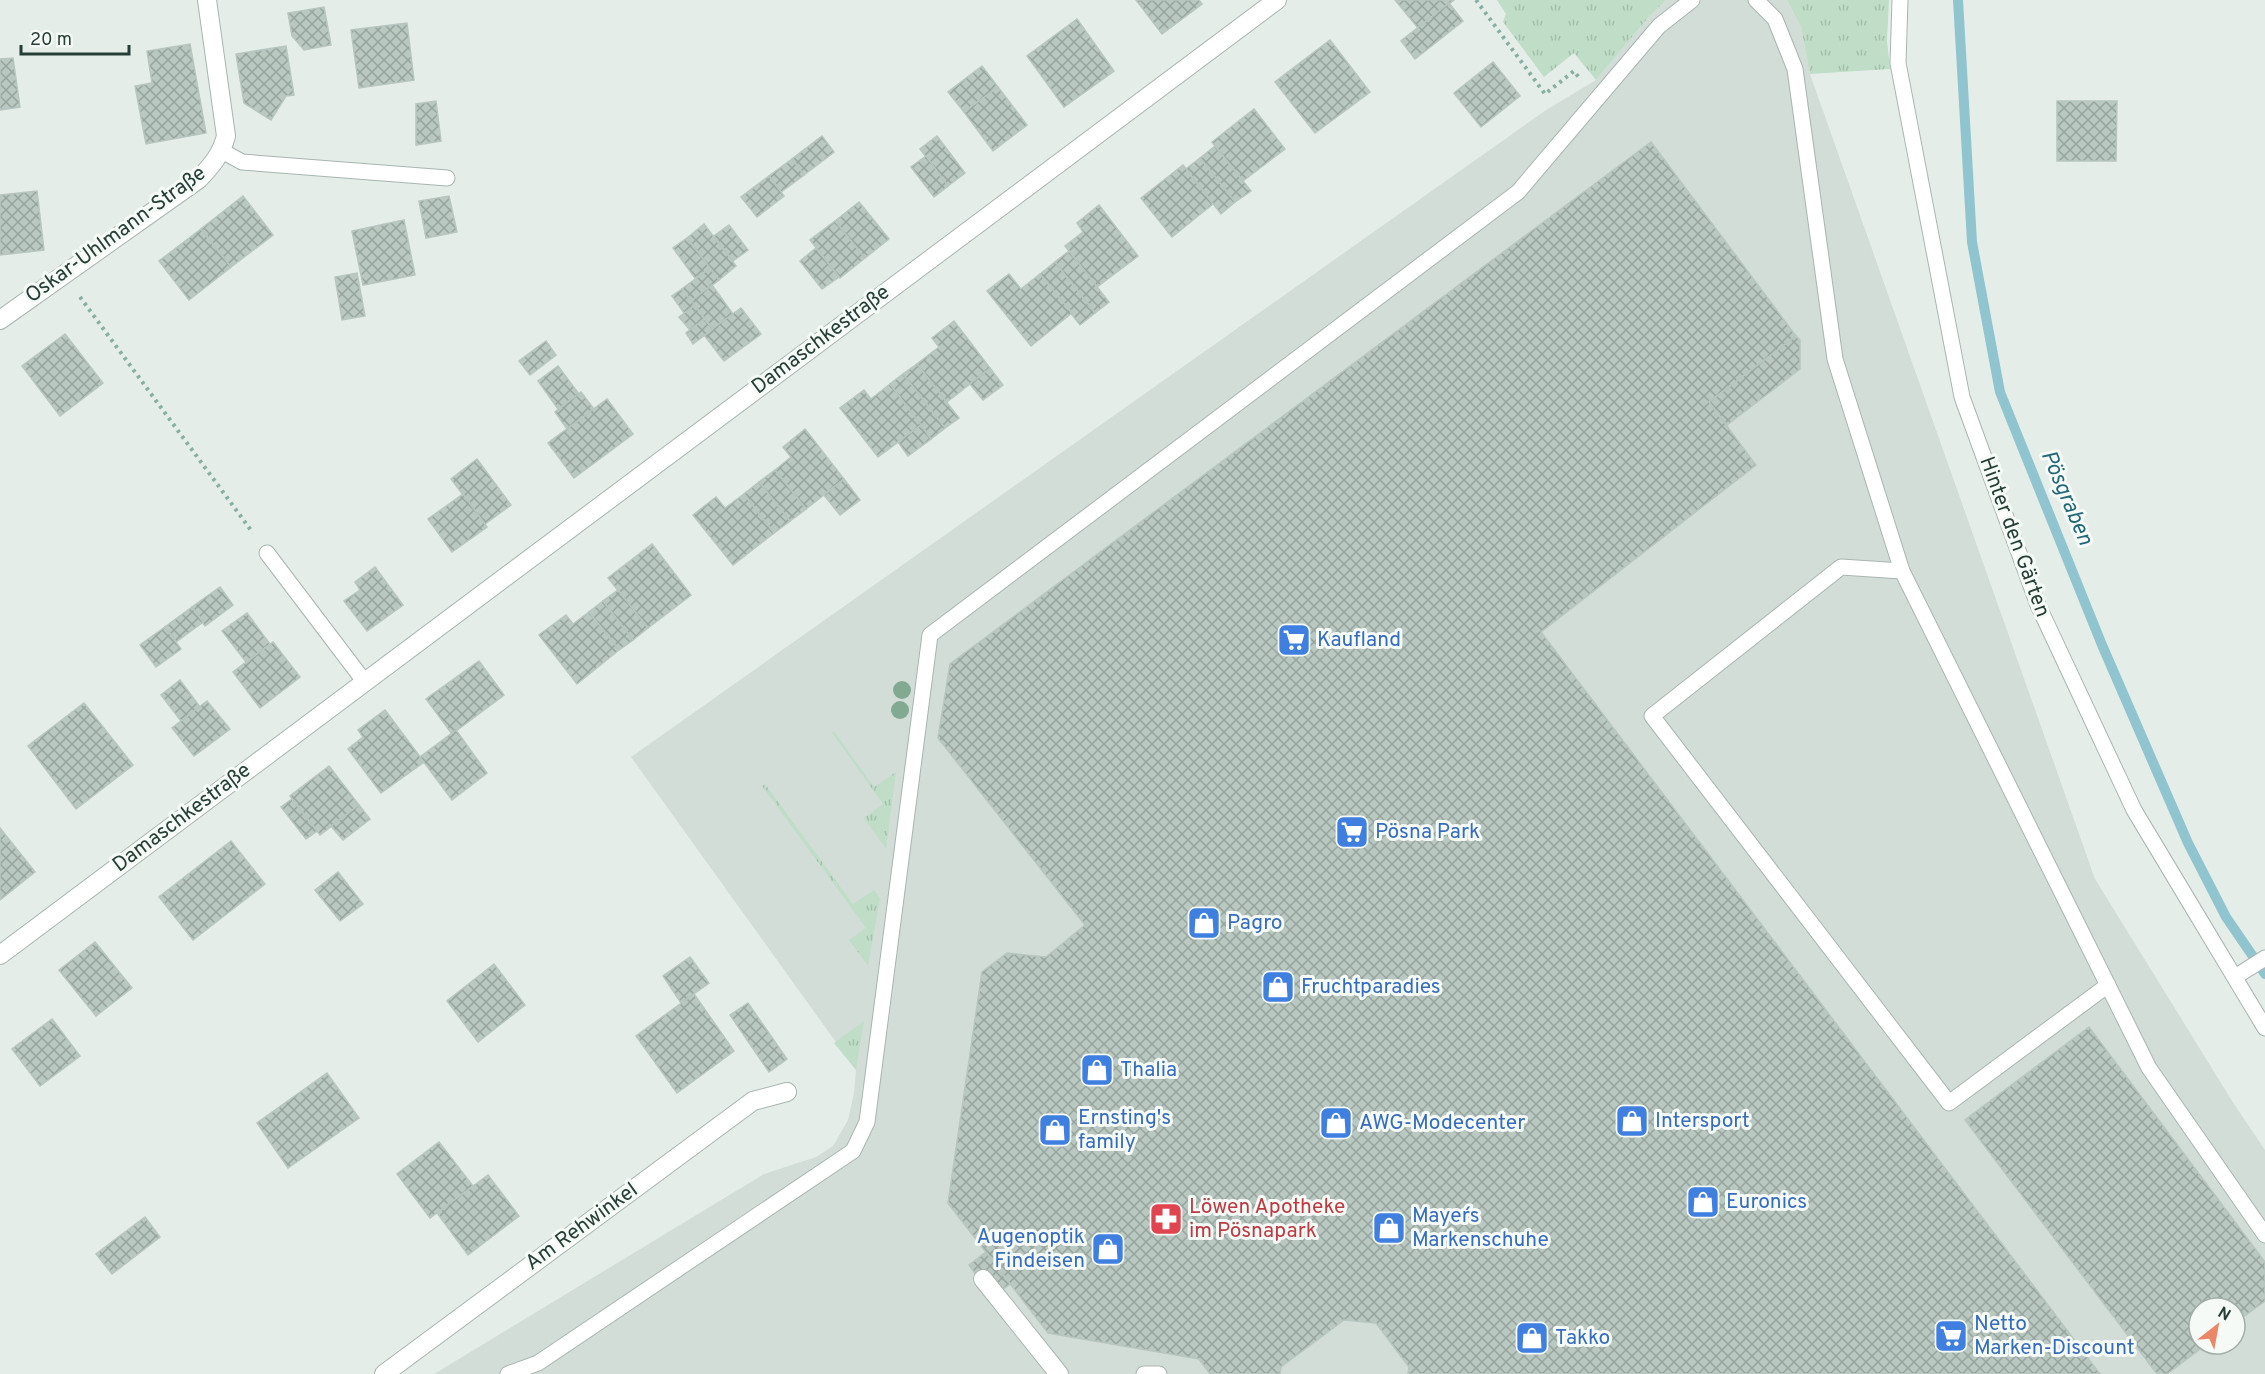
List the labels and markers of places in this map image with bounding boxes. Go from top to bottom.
supermarket icon: Kaufland [1276,622,1312,658]
place label: Kaufland [1317,627,1401,654]
supermarket icon: Pösna Park [1334,814,1370,850]
place label: Pösna Park [1375,819,1480,846]
shop icon: Pagro [1186,905,1222,941]
place label: Pagro [1227,910,1283,937]
shop icon: Fruchtparadies [1260,969,1296,1005]
place label: Fruchtparadies [1301,974,1441,1001]
shop icon: Thalia [1079,1052,1115,1088]
place label: Thalia [1120,1057,1177,1084]
shop icon: Intersport [1614,1103,1650,1139]
place label: Ernsting's family [1078,1105,1171,1156]
shop icon: AWG-Modecenter [1318,1105,1354,1141]
place label: Intersport [1655,1108,1750,1135]
place label: AWG-Modecenter [1359,1110,1525,1137]
shop icon: Ernsting's family [1037,1112,1073,1148]
shop icon: Euronics [1685,1184,1721,1220]
place label: Euronics [1726,1189,1807,1216]
place label: Löwen Apotheke im Pösnapark [1189,1194,1345,1245]
pharmacy icon: Löwen Apotheke im Pösnapark [1148,1201,1184,1237]
place label: Mayer´s Markenschuhe [1412,1203,1549,1254]
shop icon: Mayer´s Markenschuhe [1371,1210,1407,1246]
place label: Augenoptik Findeisen [976,1224,1085,1275]
shop icon: Augenoptik Findeisen [1090,1231,1126,1267]
place label: Netto Marken-Discount [1974,1311,2135,1362]
supermarket icon: Netto Marken-Discount [1933,1318,1969,1354]
shop icon: Takko [1514,1320,1550,1356]
place label: Takko [1555,1325,1610,1352]

